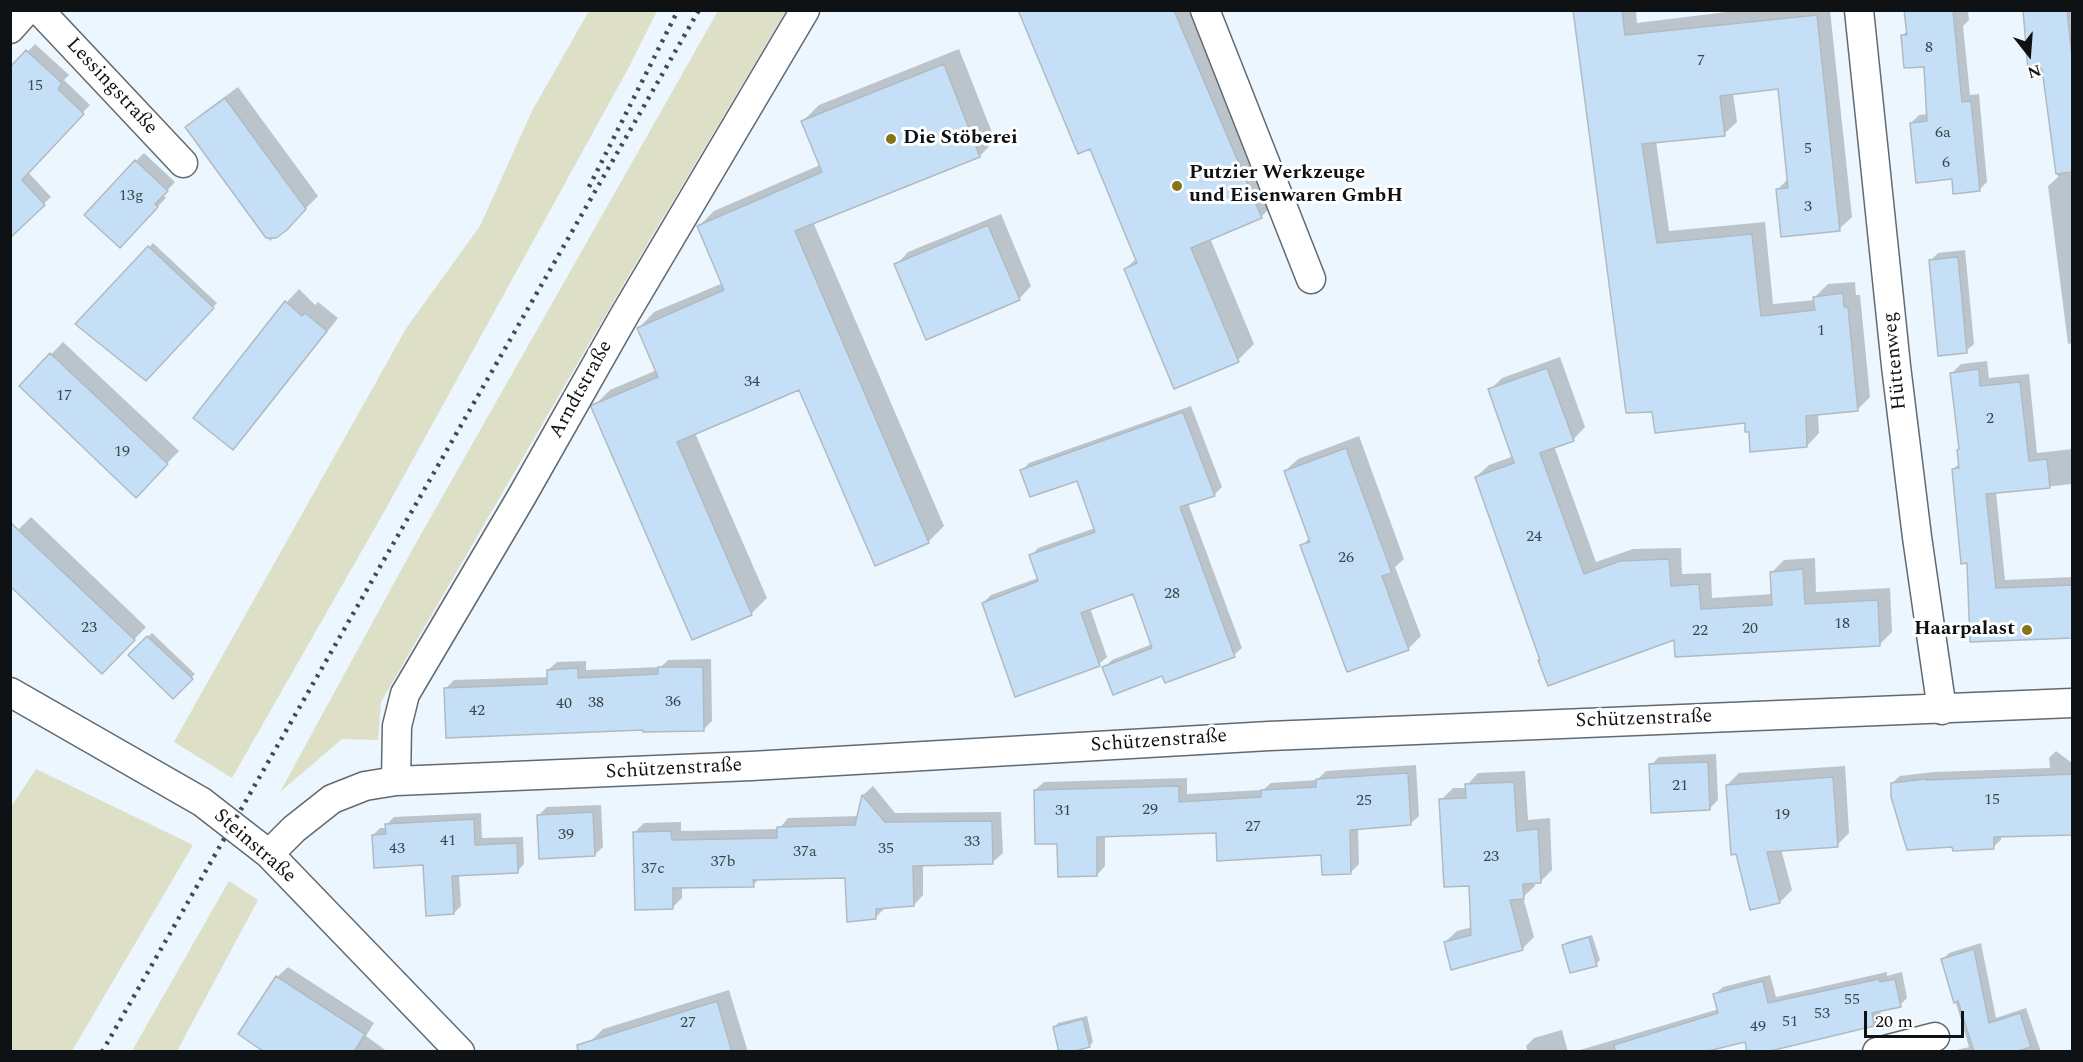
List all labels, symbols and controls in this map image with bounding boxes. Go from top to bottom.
north arrow [1999,24,2059,84]
street label: Lessingstraße [60,34,162,140]
house number: 8 [1925,39,1933,59]
house number: 7 [1697,52,1705,72]
text: N [2025,58,2044,85]
house number: 15 [27,77,43,97]
house number: 6a [1935,124,1951,144]
place label: Die Stöberei [903,127,1018,151]
marker: Die Stöberei [884,132,898,146]
house number: 5 [1804,140,1812,160]
house number: 6 [1942,154,1950,174]
place label: Putzier Werkzeuge und Eisenwaren GmbH [1189,162,1403,209]
marker: Putzier Werkzeuge und Eisenwaren GmbH [1170,179,1184,193]
house number: 13g [119,187,143,207]
house number: 3 [1804,198,1812,218]
street label: Hüttenweg [1879,311,1913,411]
house number: 1 [1817,322,1825,342]
street label: Arndtstraße [545,337,619,443]
house number: 34 [744,373,760,393]
house number: 17 [56,387,72,407]
house number: 2 [1986,410,1994,430]
house number: 19 [114,443,130,463]
house number: 24 [1526,528,1542,548]
house number: 26 [1338,549,1354,569]
house number: 28 [1164,585,1180,605]
house number: 18 [1834,615,1850,635]
place label: Haarpalast [1914,618,2015,642]
house number: 23 [81,619,97,639]
house number: 20 [1742,620,1758,640]
house number: 22 [1692,622,1708,642]
marker: Haarpalast [2020,623,2034,637]
house number: 36 [665,693,681,713]
house number: 38 [588,694,604,714]
house number: 40 [556,695,572,715]
house number: 42 [469,702,485,722]
street label: Schützenstraße [1575,706,1713,734]
street label: Schützenstraße [1090,725,1228,759]
street label: Schützenstraße [605,754,743,786]
house number: 21 [1672,777,1688,797]
house number: 15 [1984,791,2000,811]
house number: 25 [1356,792,1372,812]
house number: 29 [1142,801,1158,821]
house number: 31 [1055,802,1071,822]
street label: Steinstraße [208,805,300,889]
house number: 19 [1774,806,1790,826]
house number: 27 [1245,818,1261,838]
house number: 39 [558,826,574,846]
house number: 41 [440,832,456,852]
house number: 33 [964,833,980,853]
house number: 43 [389,840,405,860]
house number: 35 [878,840,894,860]
house number: 37a [793,843,817,863]
house number: 23 [1483,848,1499,868]
house number: 37b [711,853,735,873]
house number: 37c [641,860,665,880]
house number: 55 [1844,991,1860,1011]
scale bar [1867,999,1968,1037]
house number: 53 [1814,1005,1830,1025]
text: 20 m [1875,1008,1913,1035]
house number: 51 [1782,1013,1798,1033]
house number: 27 [680,1014,696,1034]
house number: 49 [1750,1018,1766,1038]

